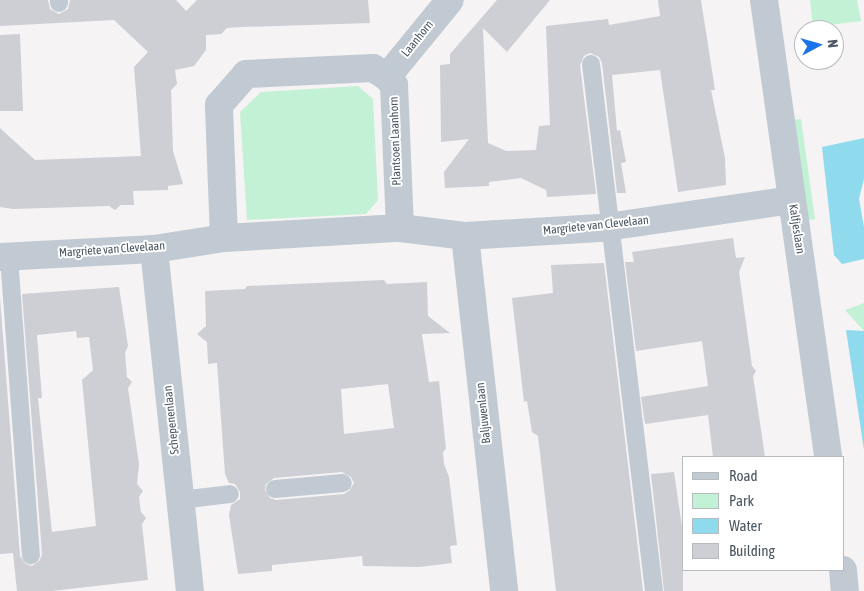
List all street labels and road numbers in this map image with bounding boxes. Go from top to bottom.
street label: Laanhorn [399,18,437,60]
street label: Plantsoen Laanhorn [387,96,405,186]
street label: Kalfjeslaan [785,203,807,255]
street label: Margriete van Clevelaan [542,213,650,239]
street label: Margriete van Clevelaan [59,239,165,261]
street label: Baljuwenlaan [474,382,494,444]
street label: Schepenenlaan [161,385,183,455]

